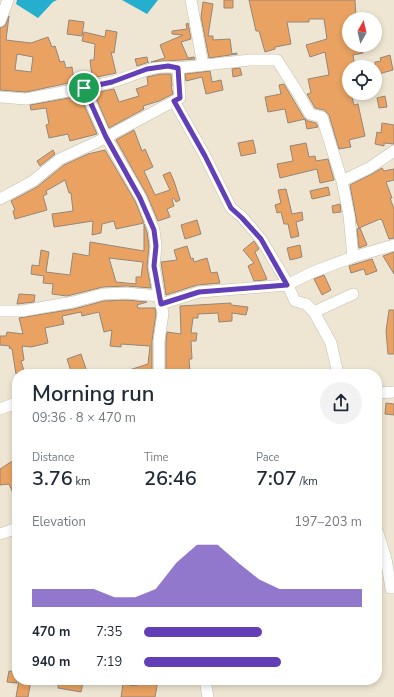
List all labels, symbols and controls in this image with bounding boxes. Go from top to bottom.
north arrow [342,12,382,52]
map controls [342,12,382,100]
button: locate [342,60,382,100]
pin [67,71,101,105]
icon: arrive [73,77,95,99]
text: Morning run [32,379,155,409]
button: share [320,382,362,424]
text: 09:36 · 8 × 470 m [32,409,136,427]
text: Distance [32,450,75,465]
text: Time [144,450,168,465]
text: Pace [256,450,279,465]
text: 3.76 [32,465,73,492]
text: 26:46 [144,465,197,492]
text: 7:07 [256,465,297,492]
text: km [73,474,91,489]
text: /km [297,474,318,489]
text: Elevation [32,513,86,531]
text: 197–203 m [294,513,362,531]
text: 470 m [32,623,70,641]
text: 7:35 [96,623,122,641]
text: 940 m [32,653,70,671]
text: 7:19 [96,653,122,671]

